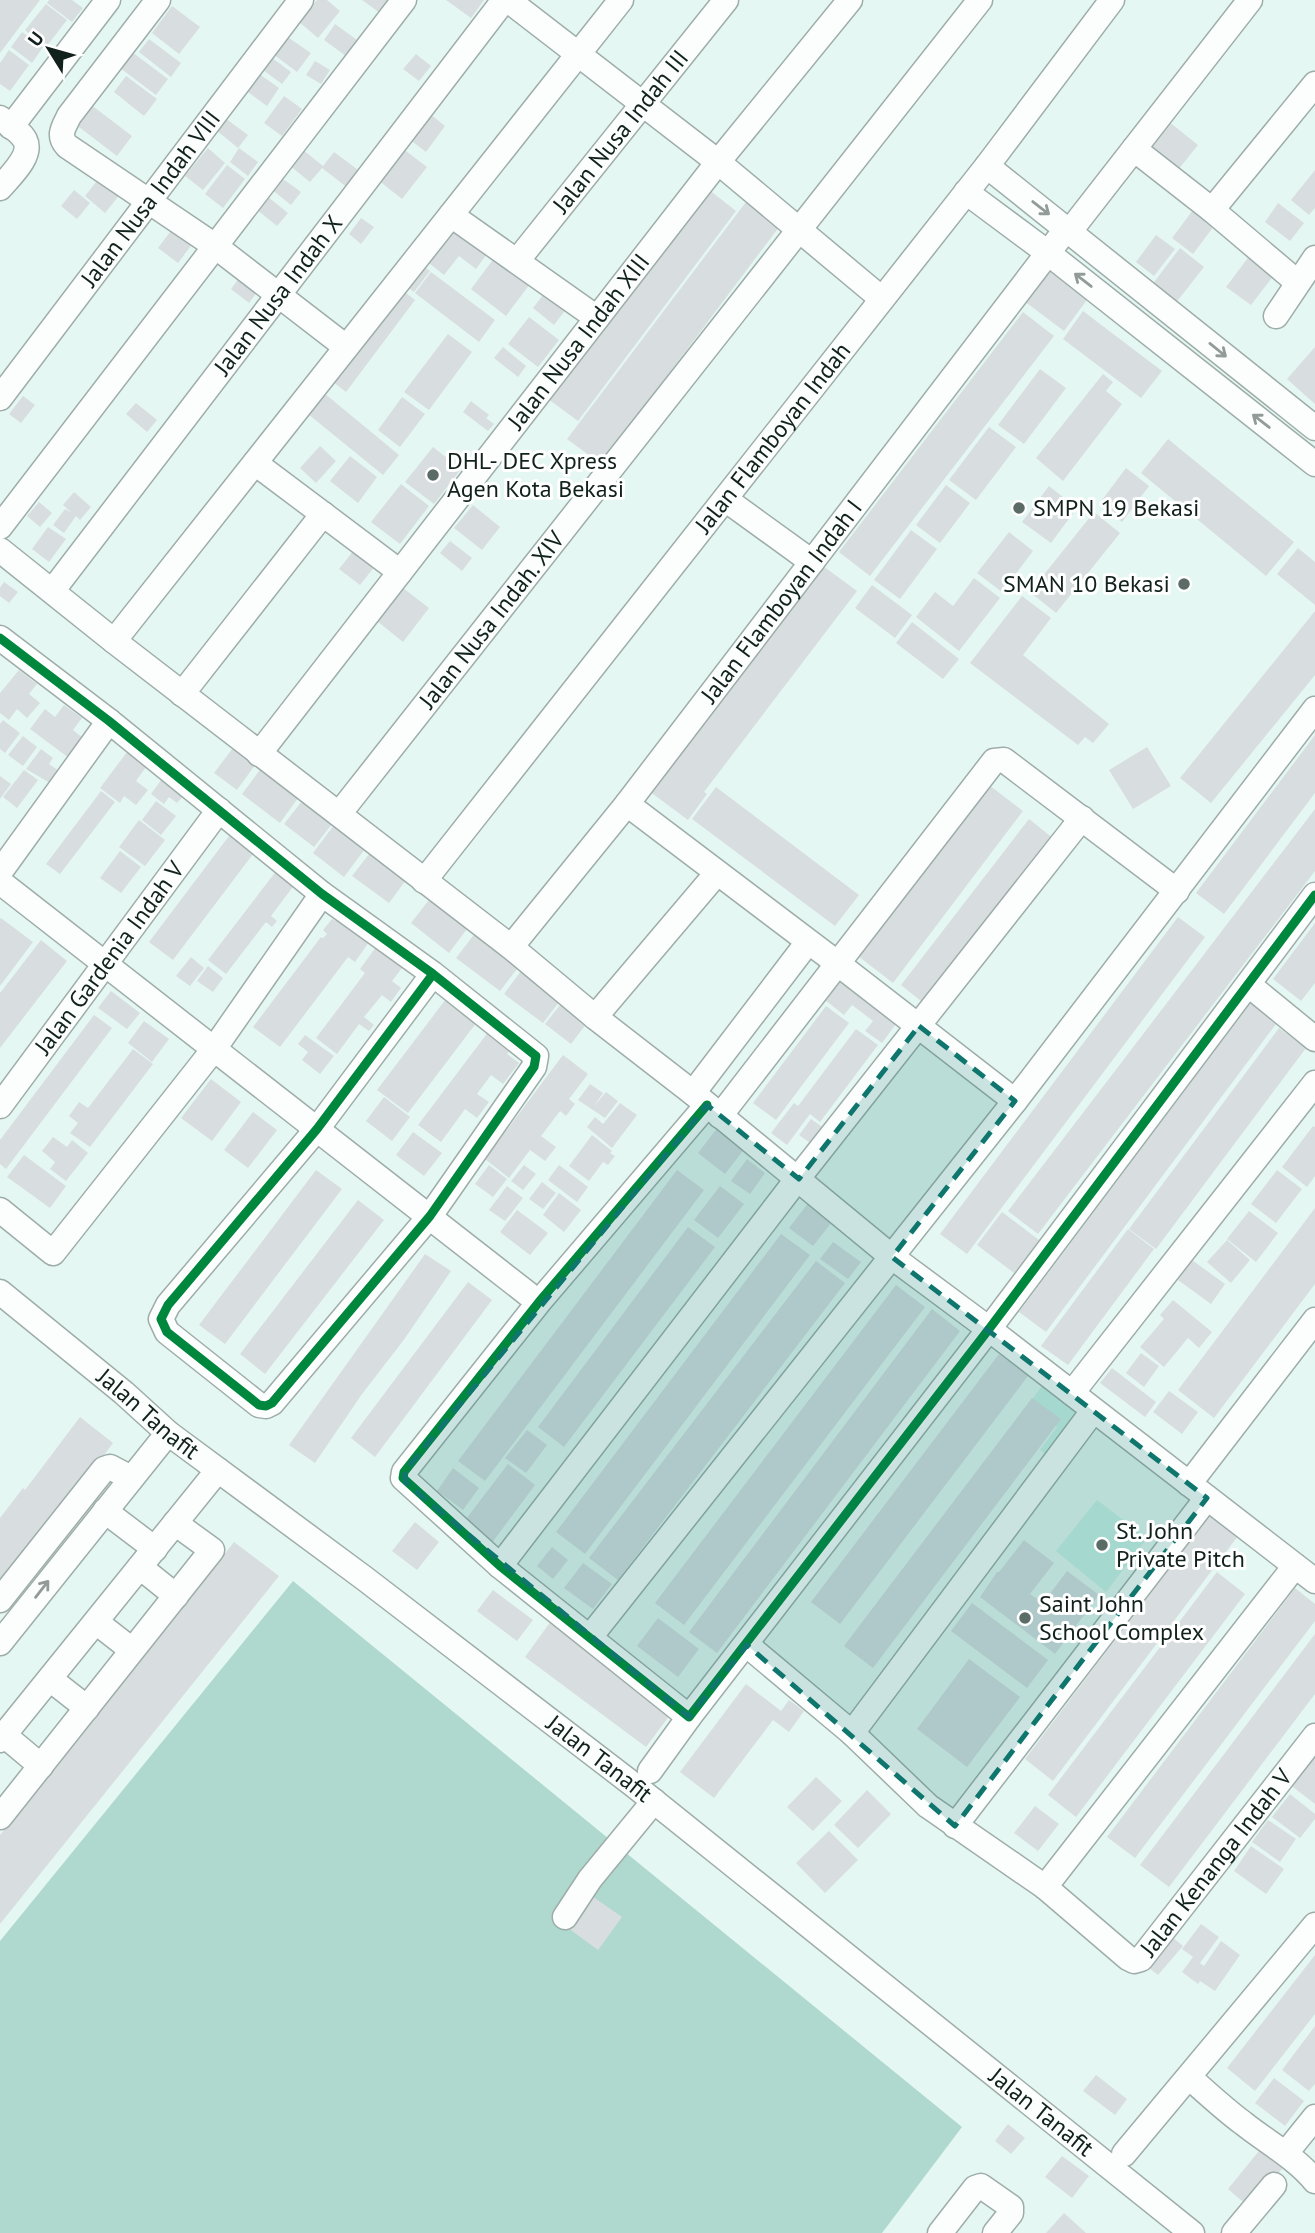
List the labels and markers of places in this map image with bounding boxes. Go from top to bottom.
place label: DHL- DEC Xpress Agen Kota Bekasi [447,445,624,504]
marker: DHL- DEC Xpress Agen Kota Bekasi [425,467,441,483]
place label: SMPN 19 Bekasi [1033,492,1199,523]
marker: SMPN 19 Bekasi [1011,500,1027,516]
place label: SMAN 10 Bekasi [1003,568,1170,599]
marker: SMAN 10 Bekasi [1176,576,1192,592]
place label: St. John Private Pitch [1116,1515,1245,1574]
marker: St. John Private Pitch [1094,1537,1110,1553]
place label: Saint John School Complex [1039,1588,1204,1647]
marker: Saint John School Complex [1017,1610,1033,1626]

